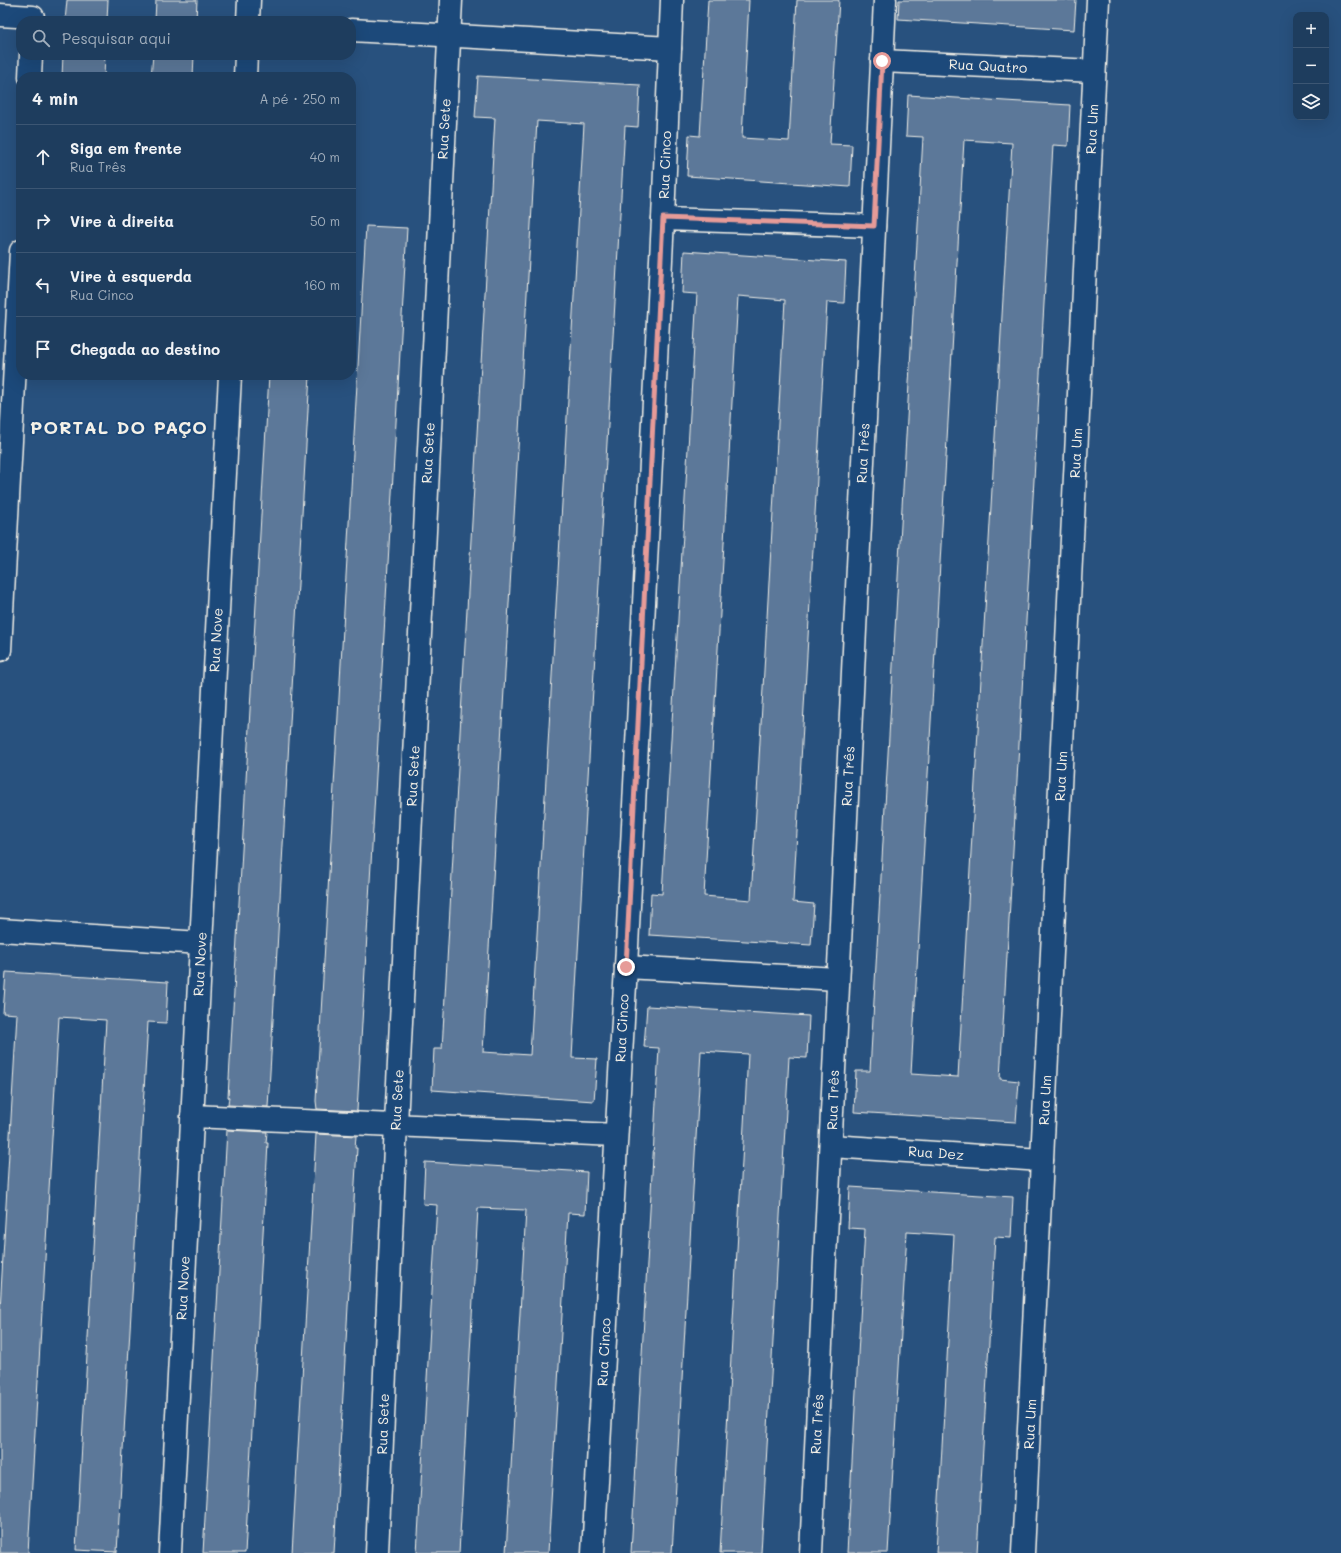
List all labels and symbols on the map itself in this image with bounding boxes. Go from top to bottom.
route start [873,52,891,70]
street label: Rua Quatro [948,54,1028,77]
street label: Rua Sete [432,98,455,160]
street label: Rua Um [1081,103,1102,155]
street label: Rua Cinco [654,130,675,199]
district label: PORTAL DO PAÇO [30,415,208,439]
street label: Rua Sete [416,422,439,484]
street label: Rua Três [851,422,874,484]
street label: Rua Um [1065,427,1086,479]
street label: Rua Nove [204,607,227,673]
street label: Rua Sete [401,745,424,807]
street label: Rua Três [836,745,859,807]
street label: Rua Um [1050,750,1071,802]
street label: Rua Nove [188,931,211,997]
route end [617,958,635,976]
street label: Rua Cinco [610,993,633,1063]
street label: Rua Sete [385,1069,408,1131]
street label: Rua Três [822,1069,843,1131]
street label: Rua Um [1034,1074,1055,1126]
street label: Rua Dez [907,1141,965,1164]
street label: Rua Nove [171,1255,194,1321]
street label: Rua Cinco [592,1317,615,1387]
street label: Rua Sete [372,1393,393,1455]
street label: Rua Três [805,1393,828,1455]
street label: Rua Um [1019,1398,1040,1450]

